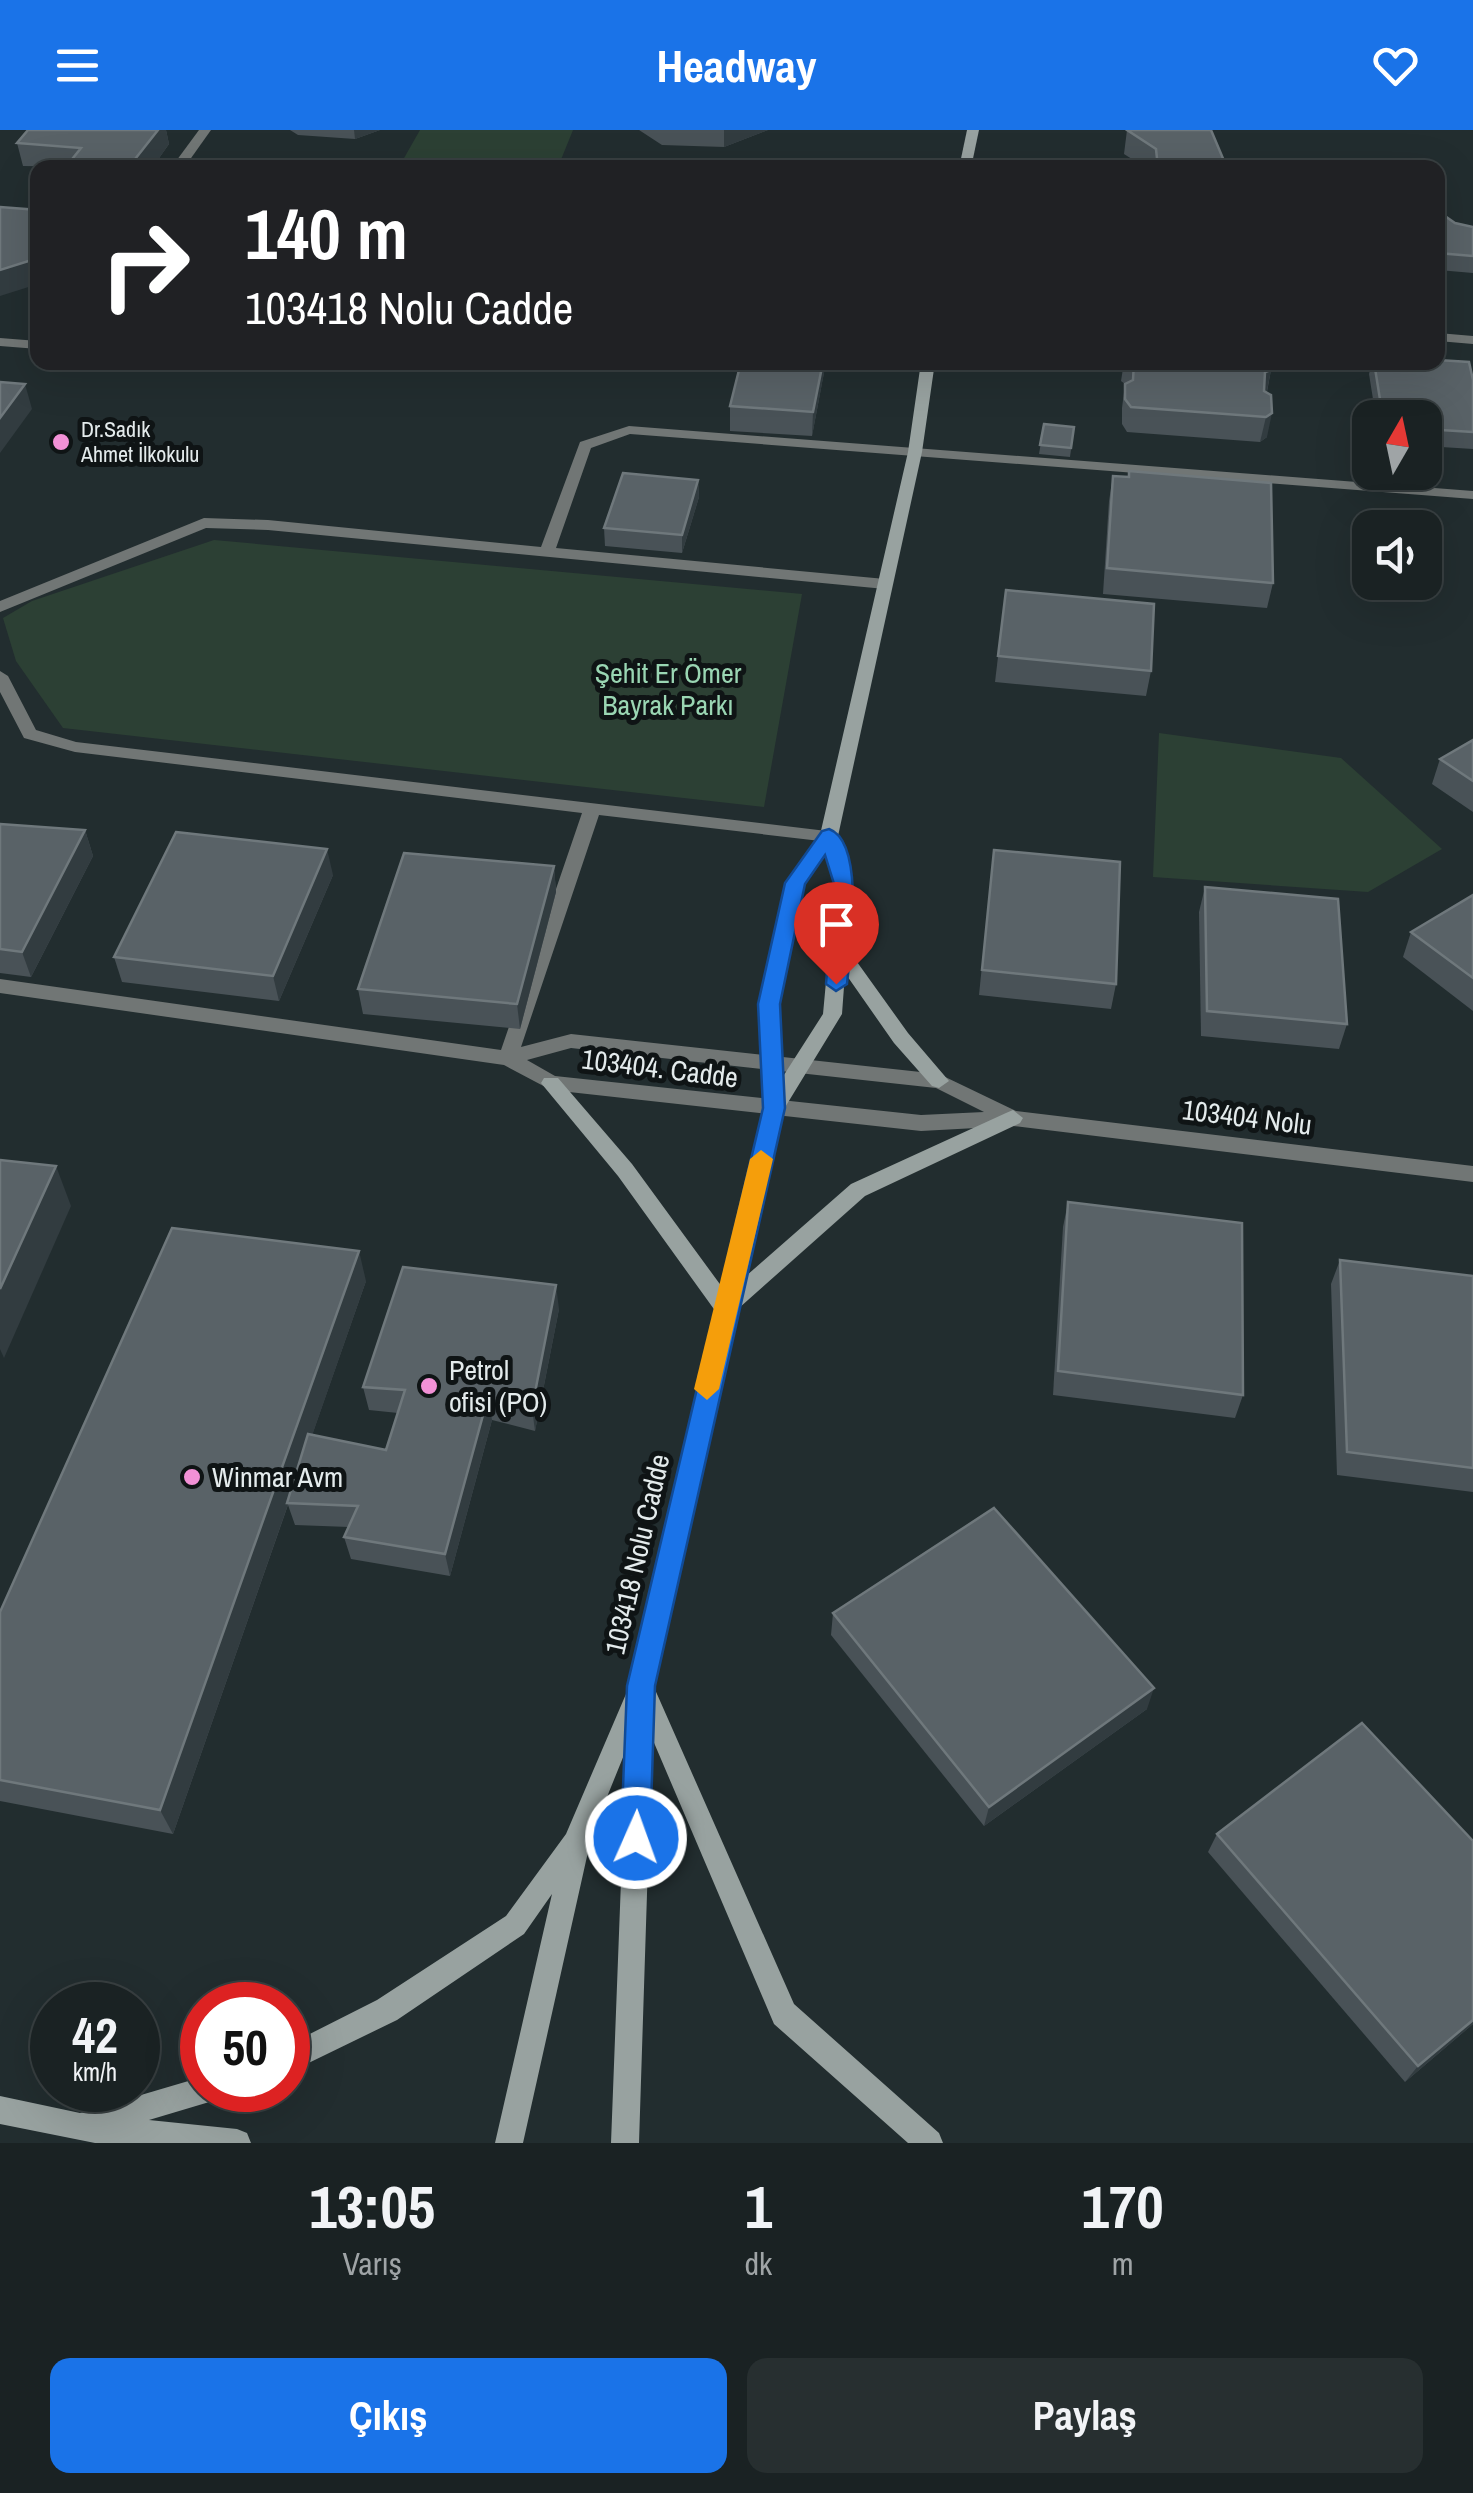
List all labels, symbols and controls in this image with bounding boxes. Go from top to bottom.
text: Headway [657,35,816,96]
icon: menu [50,38,105,93]
icon: heart [1368,38,1423,93]
text: 140 m [245,187,408,281]
icon: right [80,200,210,330]
text: 103418 Nolu Cadde [245,277,573,338]
north arrow [1352,400,1442,490]
map controls [1352,400,1442,600]
place label: Dr.Sadık Ahmet İlkokulu [80,414,199,469]
marker: Dr.Sadık Ahmet İlkokulu [50,431,72,453]
button: sound [1352,510,1442,600]
park label: Şehit Er Ömer Bayrak Parkı [595,654,742,724]
pin [794,882,879,985]
icon: arrive [809,897,864,952]
street label: 103404. Cadde [580,1040,740,1096]
street label: 103404 Nolu [1180,1090,1314,1144]
place label: Petrol ofisi (PO) [449,1351,547,1421]
marker: Petrol ofisi (PO) [418,1375,440,1397]
street label: 103418 Nolu Cadde [596,1450,678,1658]
place label: Winmar Avm [212,1458,343,1496]
marker: Winmar Avm [181,1466,203,1488]
position arrow [584,1786,688,1890]
speed limit sign: 50 [180,1982,310,2112]
text: 42 [72,2001,118,2069]
text: km/h [73,2055,117,2089]
text: 13:05 [309,2166,435,2247]
text: 1 [745,2166,772,2247]
text: 170 [1082,2166,1164,2247]
text: Varış [343,2242,402,2285]
text: dk [744,2242,772,2285]
text: m [1112,2242,1134,2285]
button: Çıkış [50,2358,727,2473]
button: Paylaş [747,2358,1423,2473]

